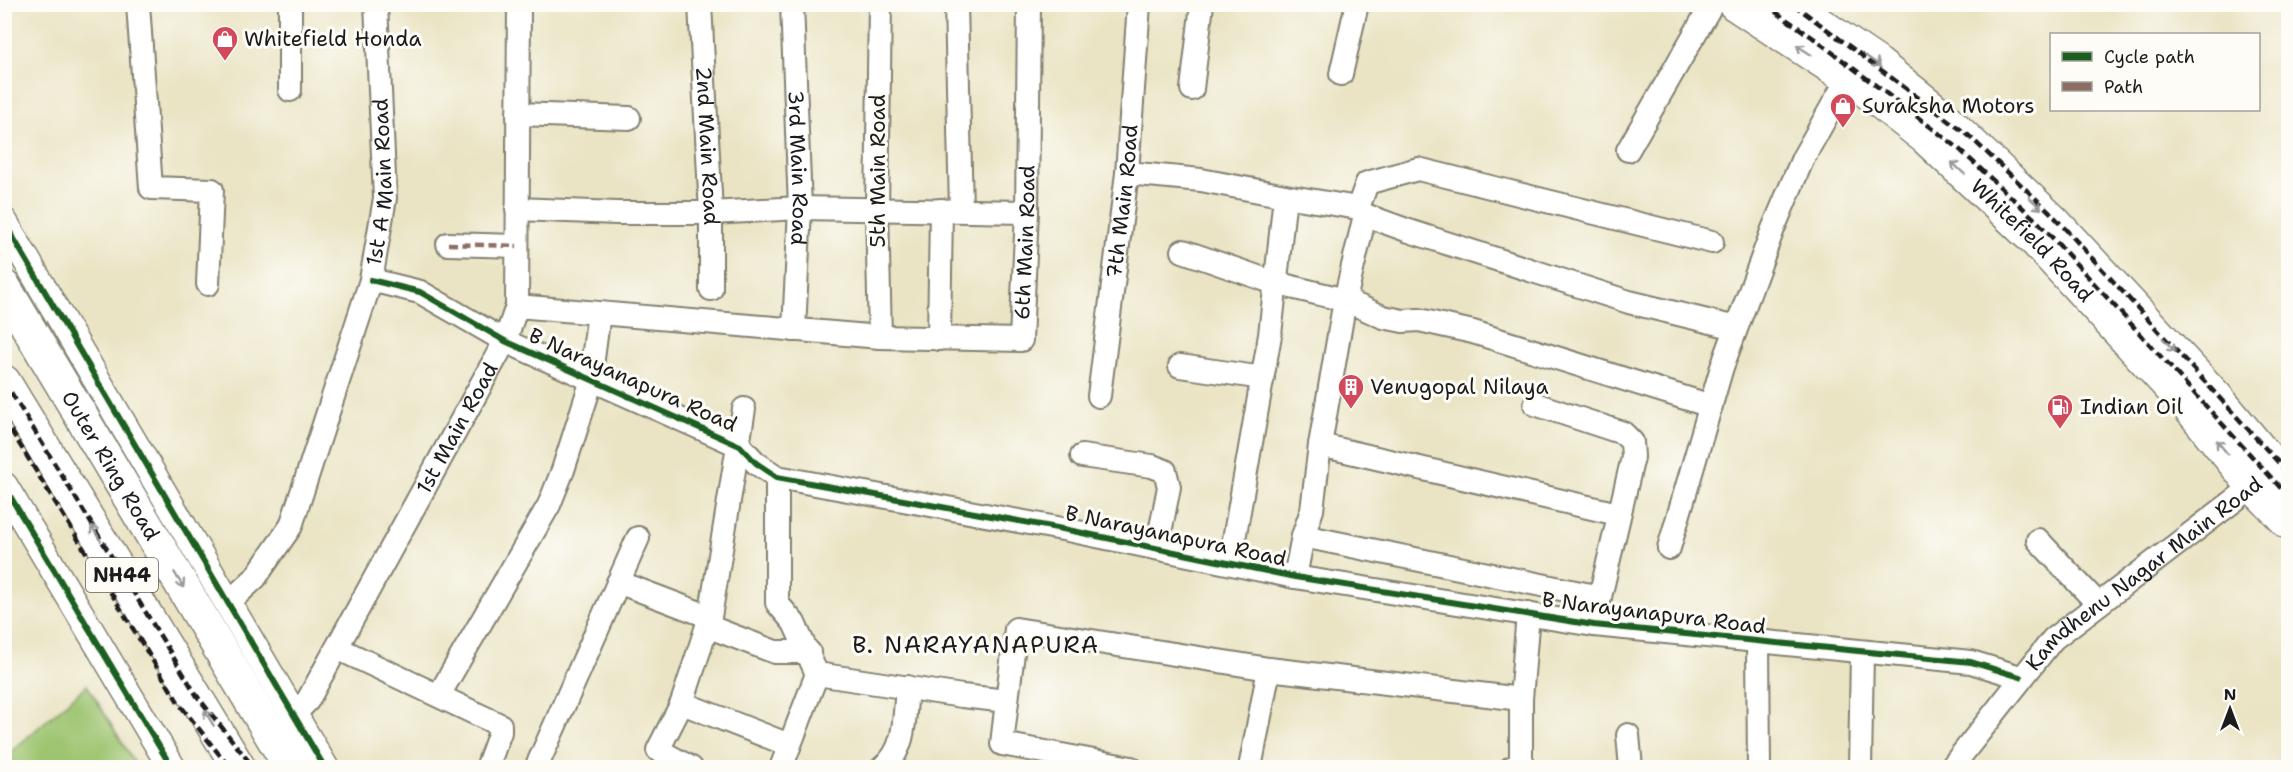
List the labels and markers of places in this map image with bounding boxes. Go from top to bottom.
shop icon: Whitefield Honda [210,24,240,62]
place label: Whitefield Honda [244,25,422,53]
shop icon: Suraksha Motors [1828,91,1858,129]
place label: Suraksha Motors [1862,92,2035,120]
building icon: Venugopal Nilaya [1336,372,1366,410]
place label: Venugopal Nilaya [1370,373,1549,401]
fuel station icon: Indian Oil [2045,392,2075,430]
place label: Indian Oil [2080,393,2184,421]

